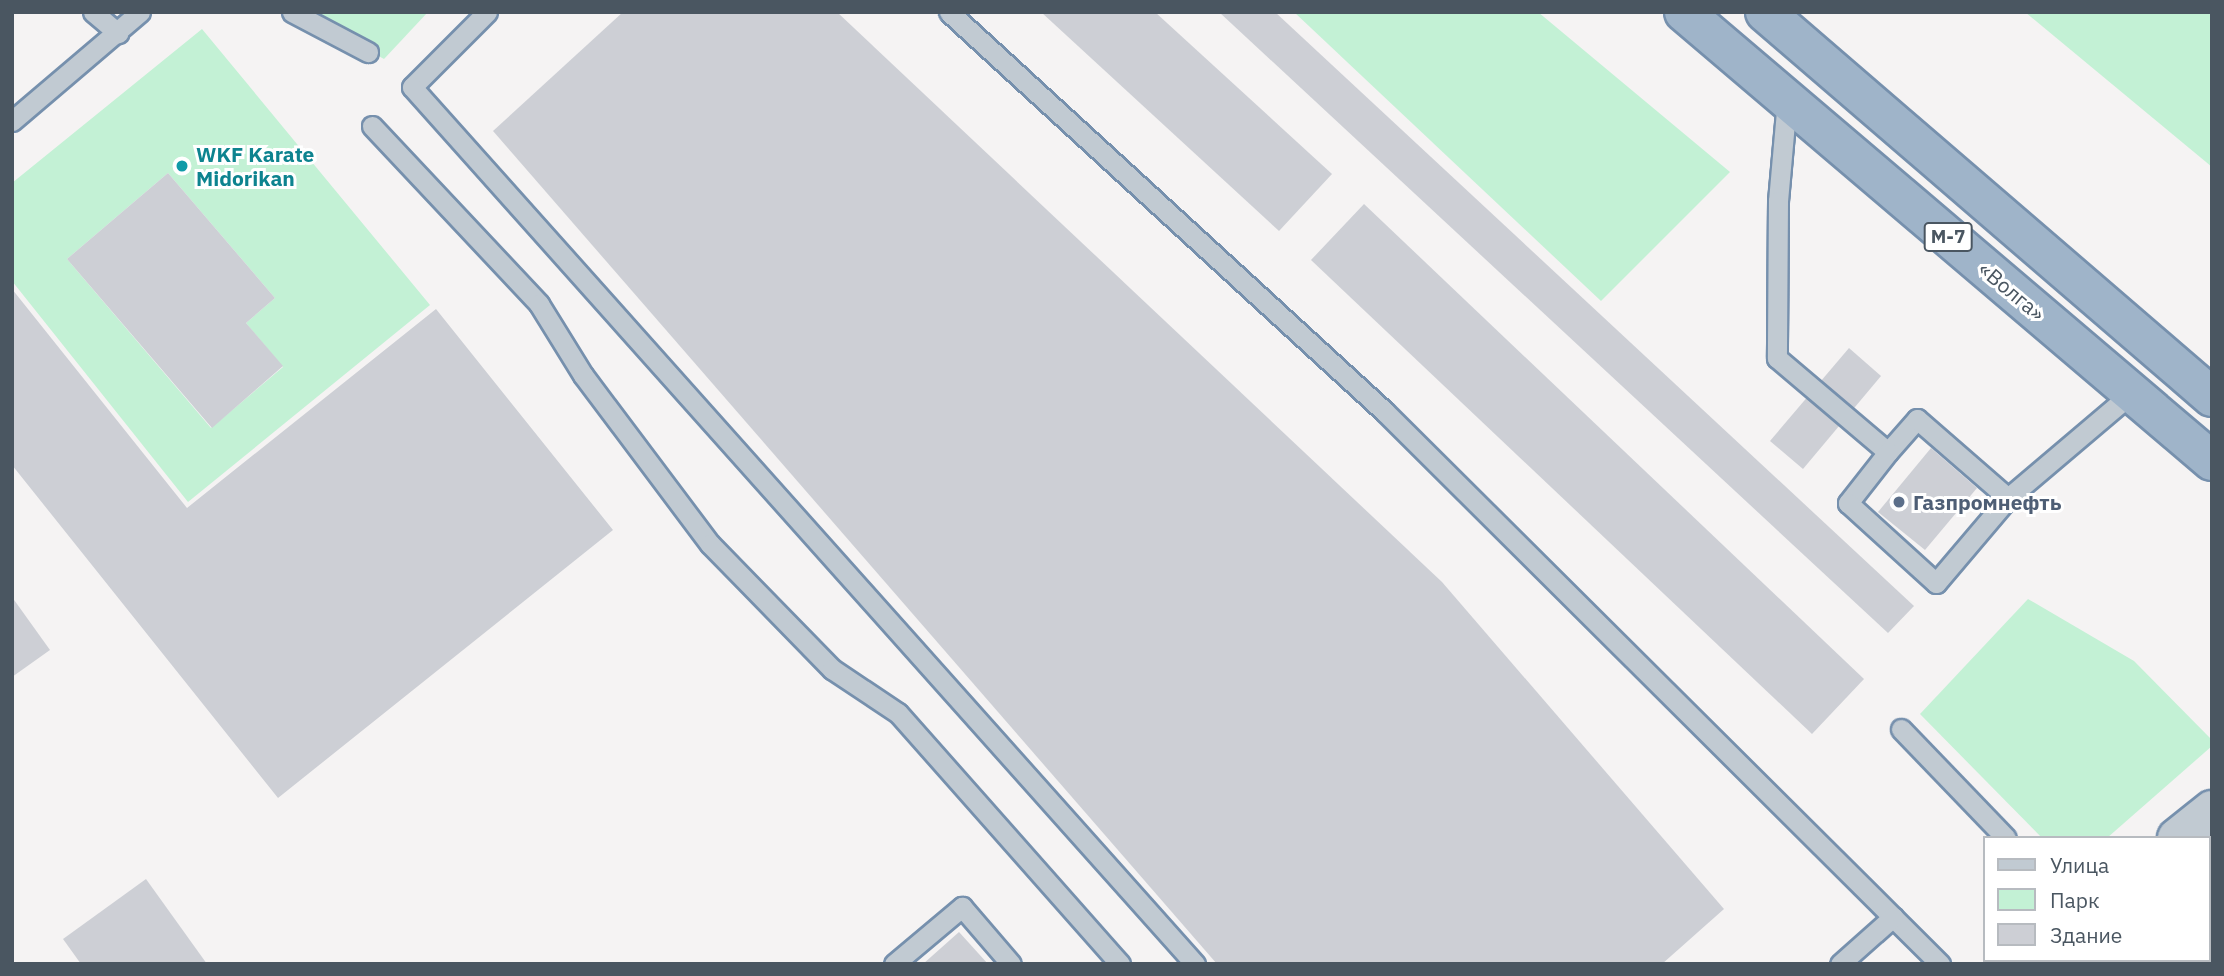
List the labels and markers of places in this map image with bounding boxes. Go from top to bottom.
place label: WKF Karate Midorikan [196,141,314,191]
marker: WKF Karate Midorikan [174,158,190,174]
place label: Газпромнефть [1913,489,2061,515]
marker: Газпромнефть [1891,494,1907,510]

